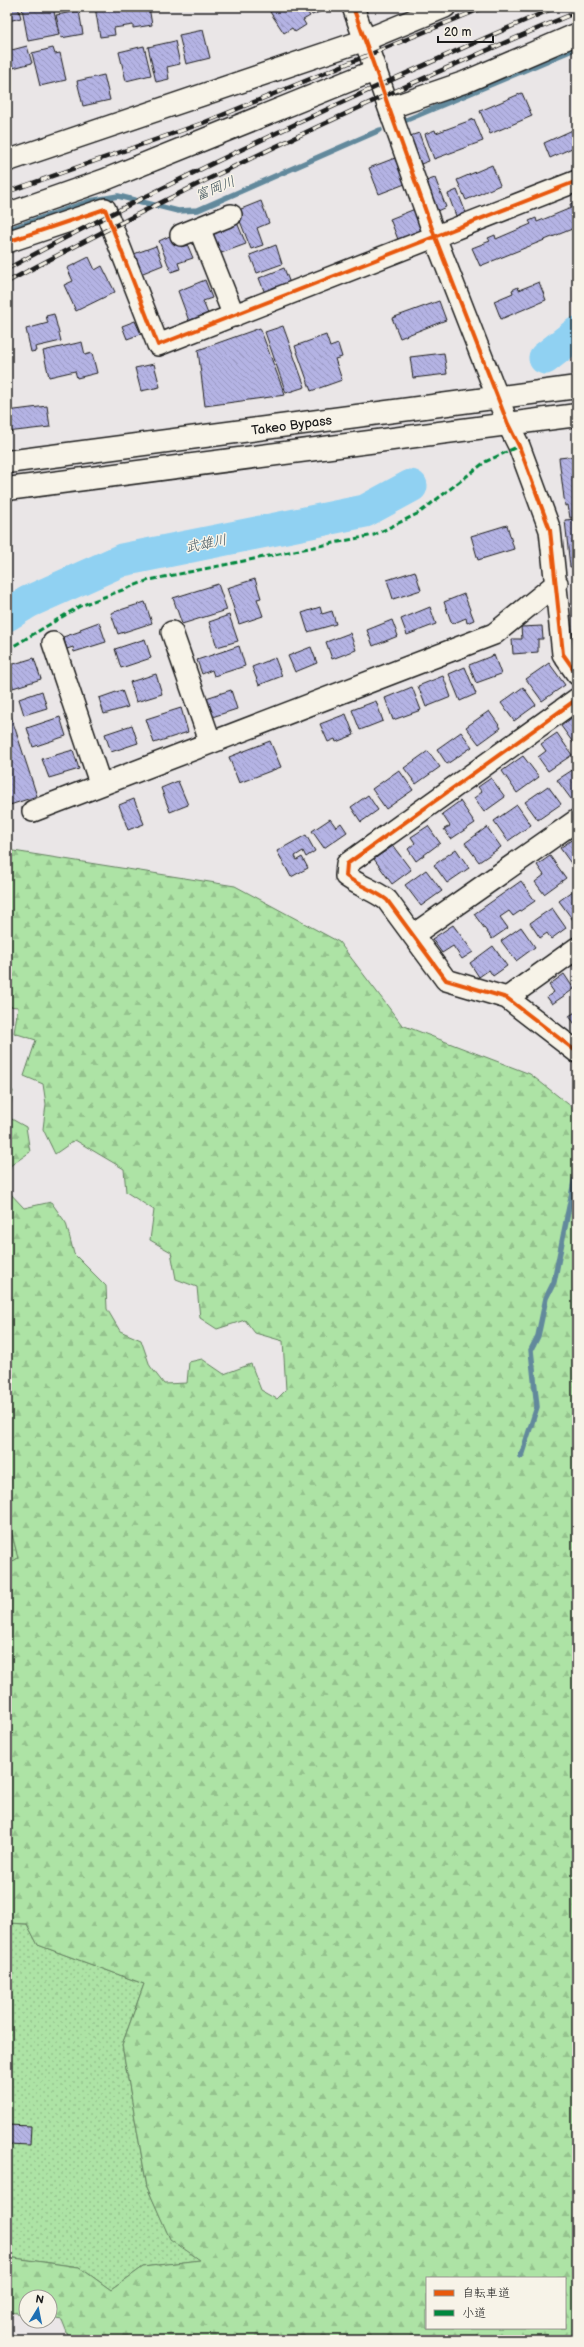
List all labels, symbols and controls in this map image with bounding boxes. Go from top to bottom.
scale bar [438,18,493,44]
text: 20 m [444,25,471,40]
water label: 富岡川 [193,173,238,204]
street label: Takeo Bypass [250,412,334,439]
water label: 武雄川 [184,531,228,556]
legend [426,2277,566,2329]
text: 自転車道 [462,2286,510,2301]
north arrow [18,2289,58,2329]
text: N [34,2293,45,2307]
text: 小道 [462,2306,486,2321]

